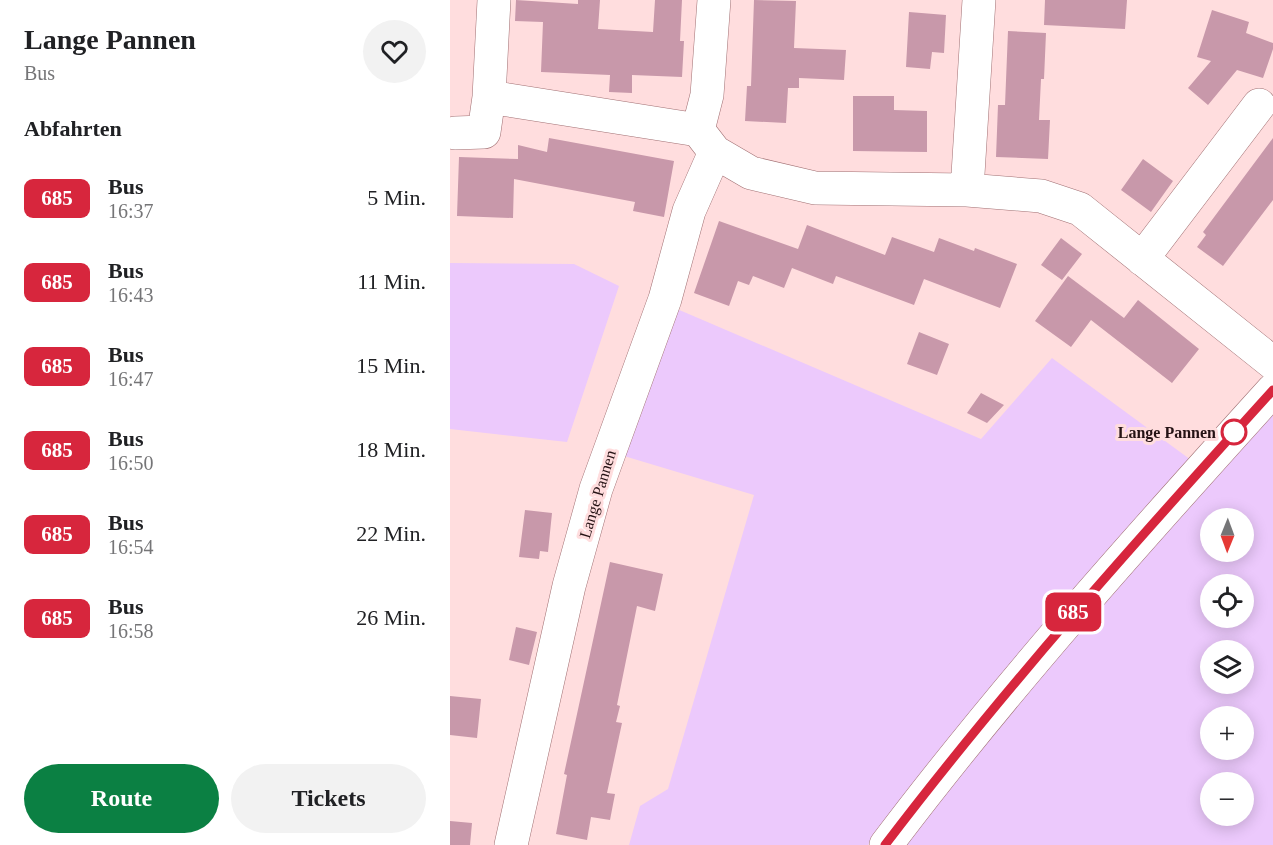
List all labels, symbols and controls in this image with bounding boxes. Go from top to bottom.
button: heart [363,20,426,83]
text: Lange Pannen [24,24,196,55]
text: Bus [24,62,55,84]
text: Abfahrten [24,116,122,141]
text: Bus [108,174,143,199]
text: 5 Min. [367,185,426,210]
text: 685 [41,186,73,210]
text: 16:37 [108,200,154,222]
text: Bus [108,258,143,283]
text: 11 Min. [357,269,426,294]
text: 685 [41,270,73,294]
text: 16:43 [108,284,154,306]
text: Bus [108,342,143,367]
text: 15 Min. [356,353,426,378]
text: 685 [41,354,73,378]
text: 16:47 [108,368,154,390]
marker: Lange Pannen [1221,419,1247,445]
place label: Lange Pannen [1118,424,1216,442]
text: Bus [108,426,143,451]
text: 18 Min. [356,437,426,462]
text: 685 [41,438,73,462]
street label: Lange Pannen [576,448,620,540]
text: 16:50 [108,452,154,474]
north arrow [1200,508,1254,562]
map controls [1200,508,1254,826]
text: Bus [108,510,143,535]
text: 22 Min. [356,521,426,546]
text: 685 [41,522,73,546]
text: 16:54 [108,536,154,558]
button: locate [1200,574,1254,628]
line badge: 685 [1038,592,1108,632]
text: Bus [108,594,143,619]
text: 685 [1057,600,1089,624]
text: 26 Min. [356,605,426,630]
text: 685 [41,606,73,630]
text: 16:58 [108,620,154,642]
button: layers [1200,640,1254,694]
button: + [1200,706,1254,760]
button: Route [24,764,219,833]
button: Tickets [231,764,426,833]
button: − [1200,772,1254,826]

